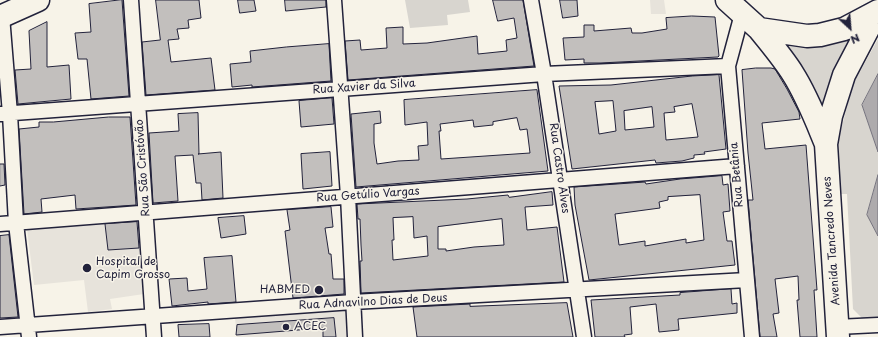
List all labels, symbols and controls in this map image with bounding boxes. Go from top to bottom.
north arrow [830,8,870,48]
text: N [848,30,863,49]
street label: Rua Xavier da Silva [312,77,416,97]
street label: Rua São Cristóvão [133,119,153,217]
street label: Rua Castro Alves [546,122,572,214]
street label: Rua Betânia [728,142,746,208]
street label: Avenida Tancredo Neves [821,176,843,306]
street label: Rua Getúlio Vargas [316,185,420,205]
place label: Hospital de Capim Grosso [96,255,170,281]
marker: Hospital de Capim Grosso [81,262,93,274]
place label: HABMED [260,283,310,297]
marker: HABMED [313,284,325,296]
street label: Rua Adnavilno Dias de Deus [298,292,448,312]
place label: ACEC [294,320,326,334]
marker: ACEC [281,322,291,332]

